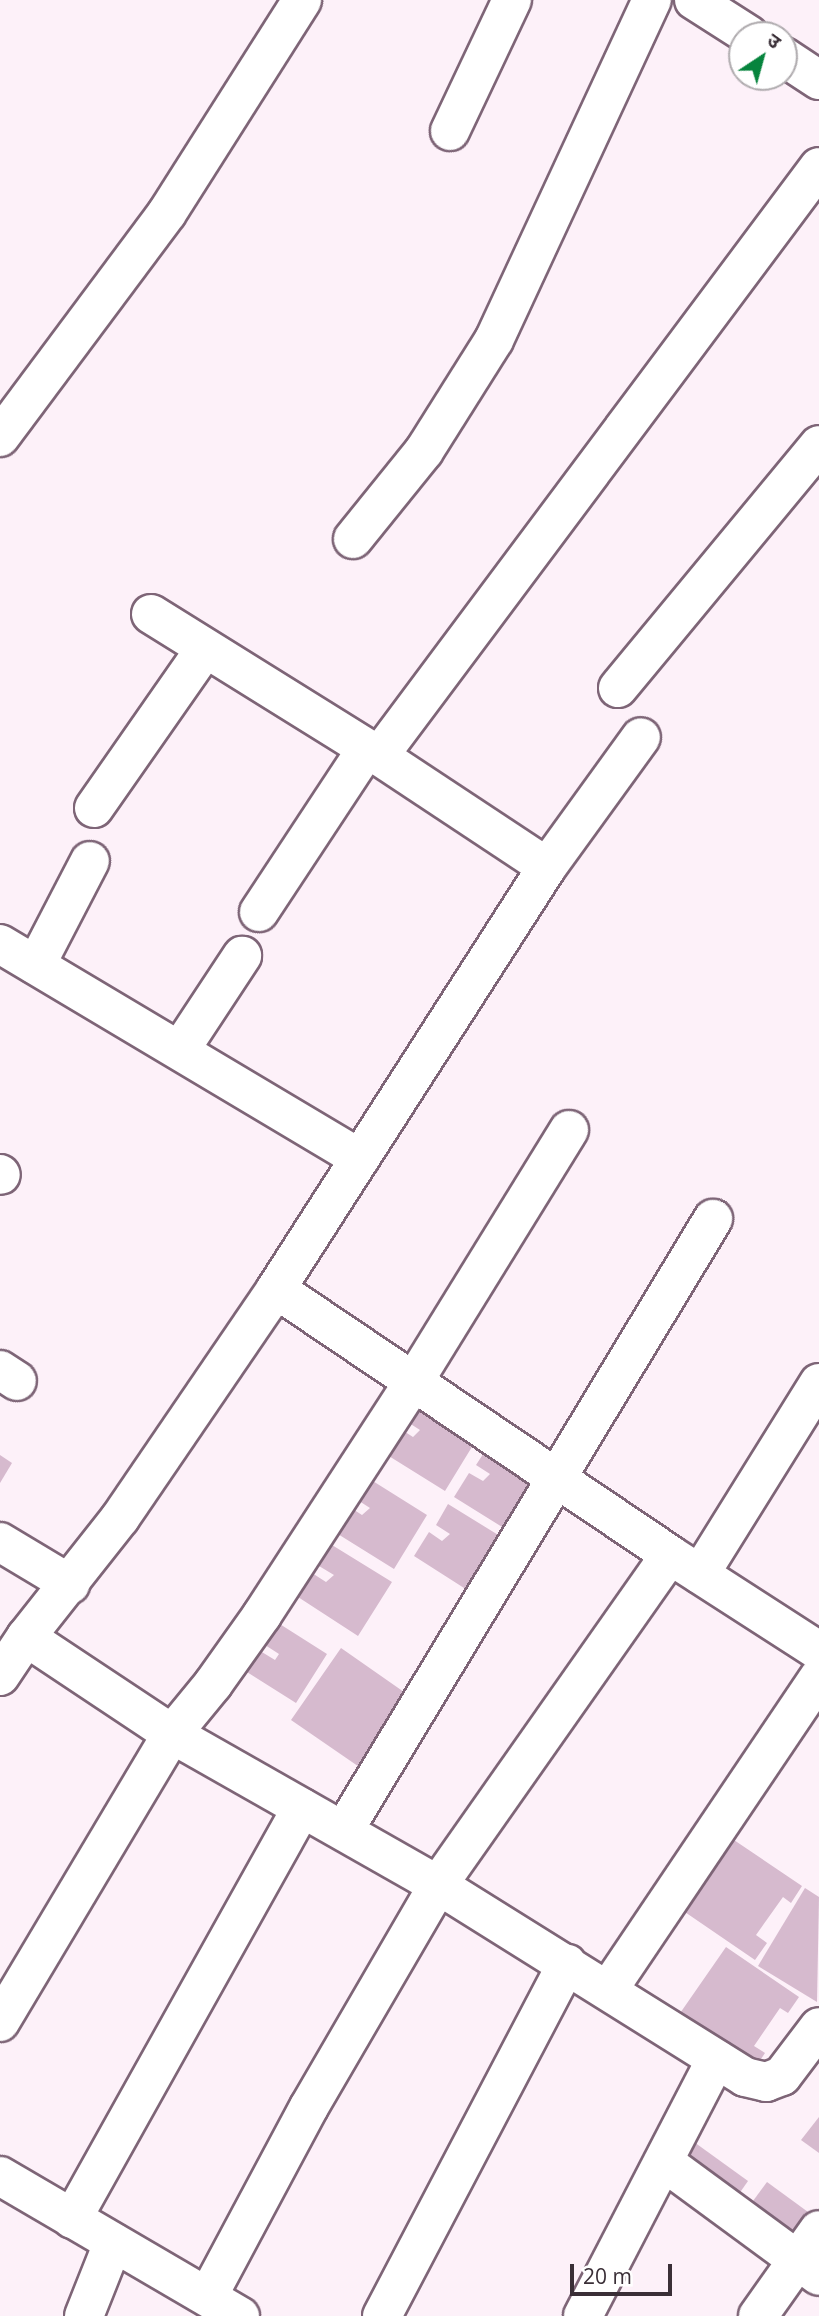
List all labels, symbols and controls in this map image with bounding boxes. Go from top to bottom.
north arrow [728,21,798,91]
text: उ [762,27,786,54]
scale bar [574,2250,676,2294]
text: 20 m [583,2262,632,2290]

